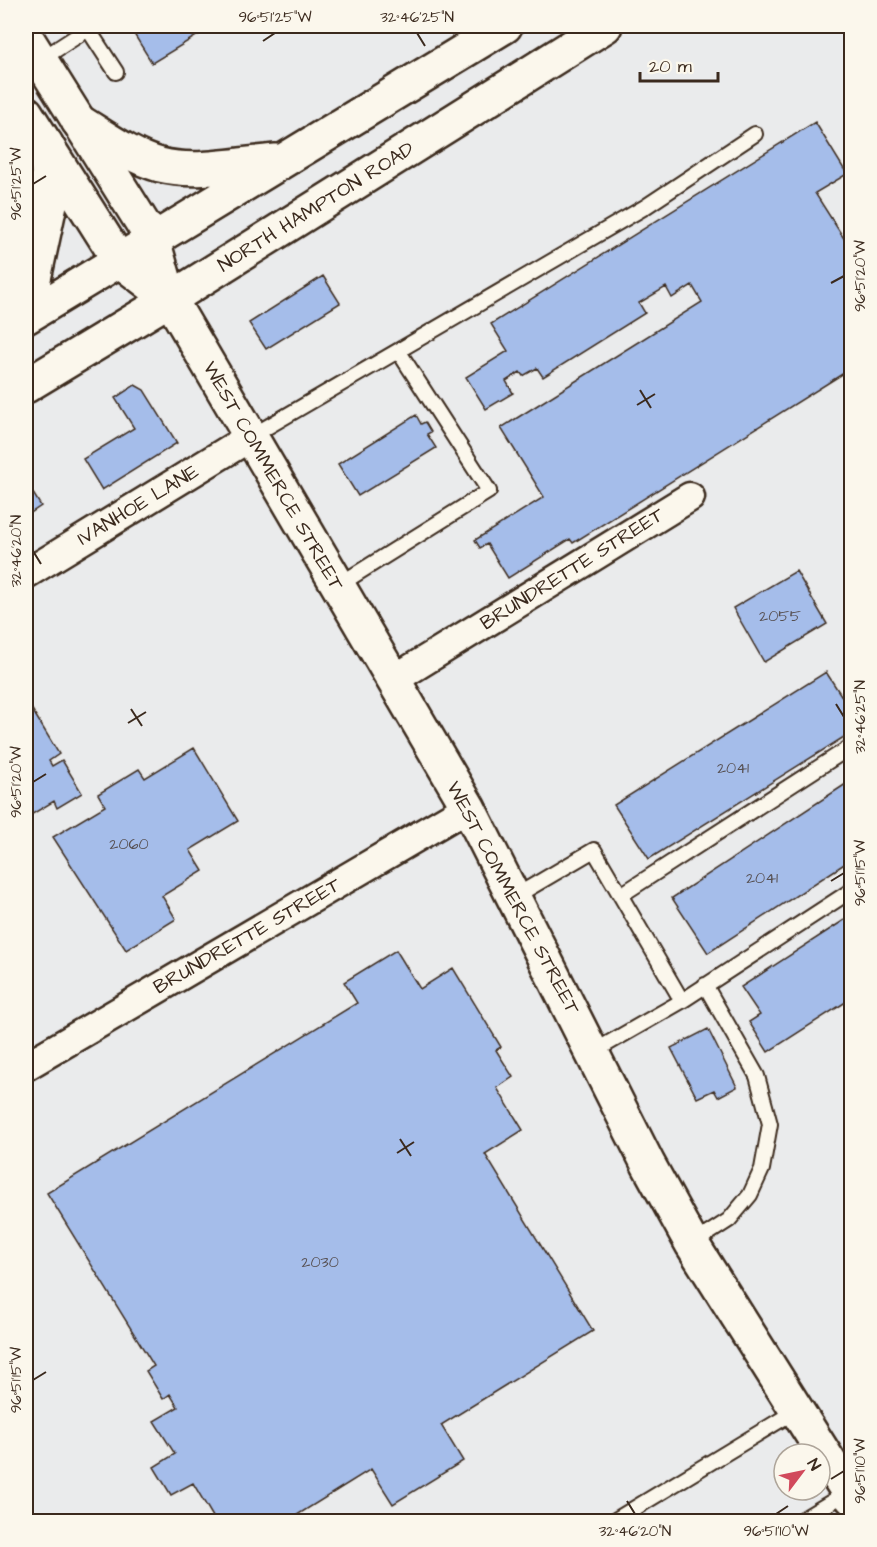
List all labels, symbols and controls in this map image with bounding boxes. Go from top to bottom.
text: 96°51'25"W [238,7,312,28]
text: 32°46'25"N [380,7,454,28]
scale bar [640,45,718,83]
text: 20 m [649,54,692,79]
street label: NORTH HAMPTON ROAD [212,135,420,279]
text: 96°51'25"W [6,147,27,221]
text: 96°51'20"W [850,240,871,312]
street label: WEST COMMERCE STREET [196,356,350,596]
street label: IVANHOE LANE [72,458,204,552]
street label: BRUNDRETTE STREET [475,501,670,637]
text: 32°46'20"N [6,515,27,587]
house number: 2055 [759,605,802,627]
text: 32°46'25"N [850,680,871,754]
text: 96°51'20"W [6,746,27,818]
house number: 2041 [717,757,749,779]
street label: WEST COMMERCE STREET [440,776,587,1020]
house number: 2060 [109,833,149,855]
text: 96°51'15"W [850,840,871,906]
house number: 2041 [746,867,778,889]
street label: BRUNDRETTE STREET [148,871,346,1001]
house number: 2030 [301,1251,339,1273]
text: 96°51'15"W [6,1347,27,1413]
text: 96°51'10"W [850,1438,871,1504]
north arrow [772,1442,832,1502]
text: N [802,1454,826,1475]
text: 32°46'20"N [599,1521,671,1542]
text: 96°51'10"W [743,1521,809,1542]

